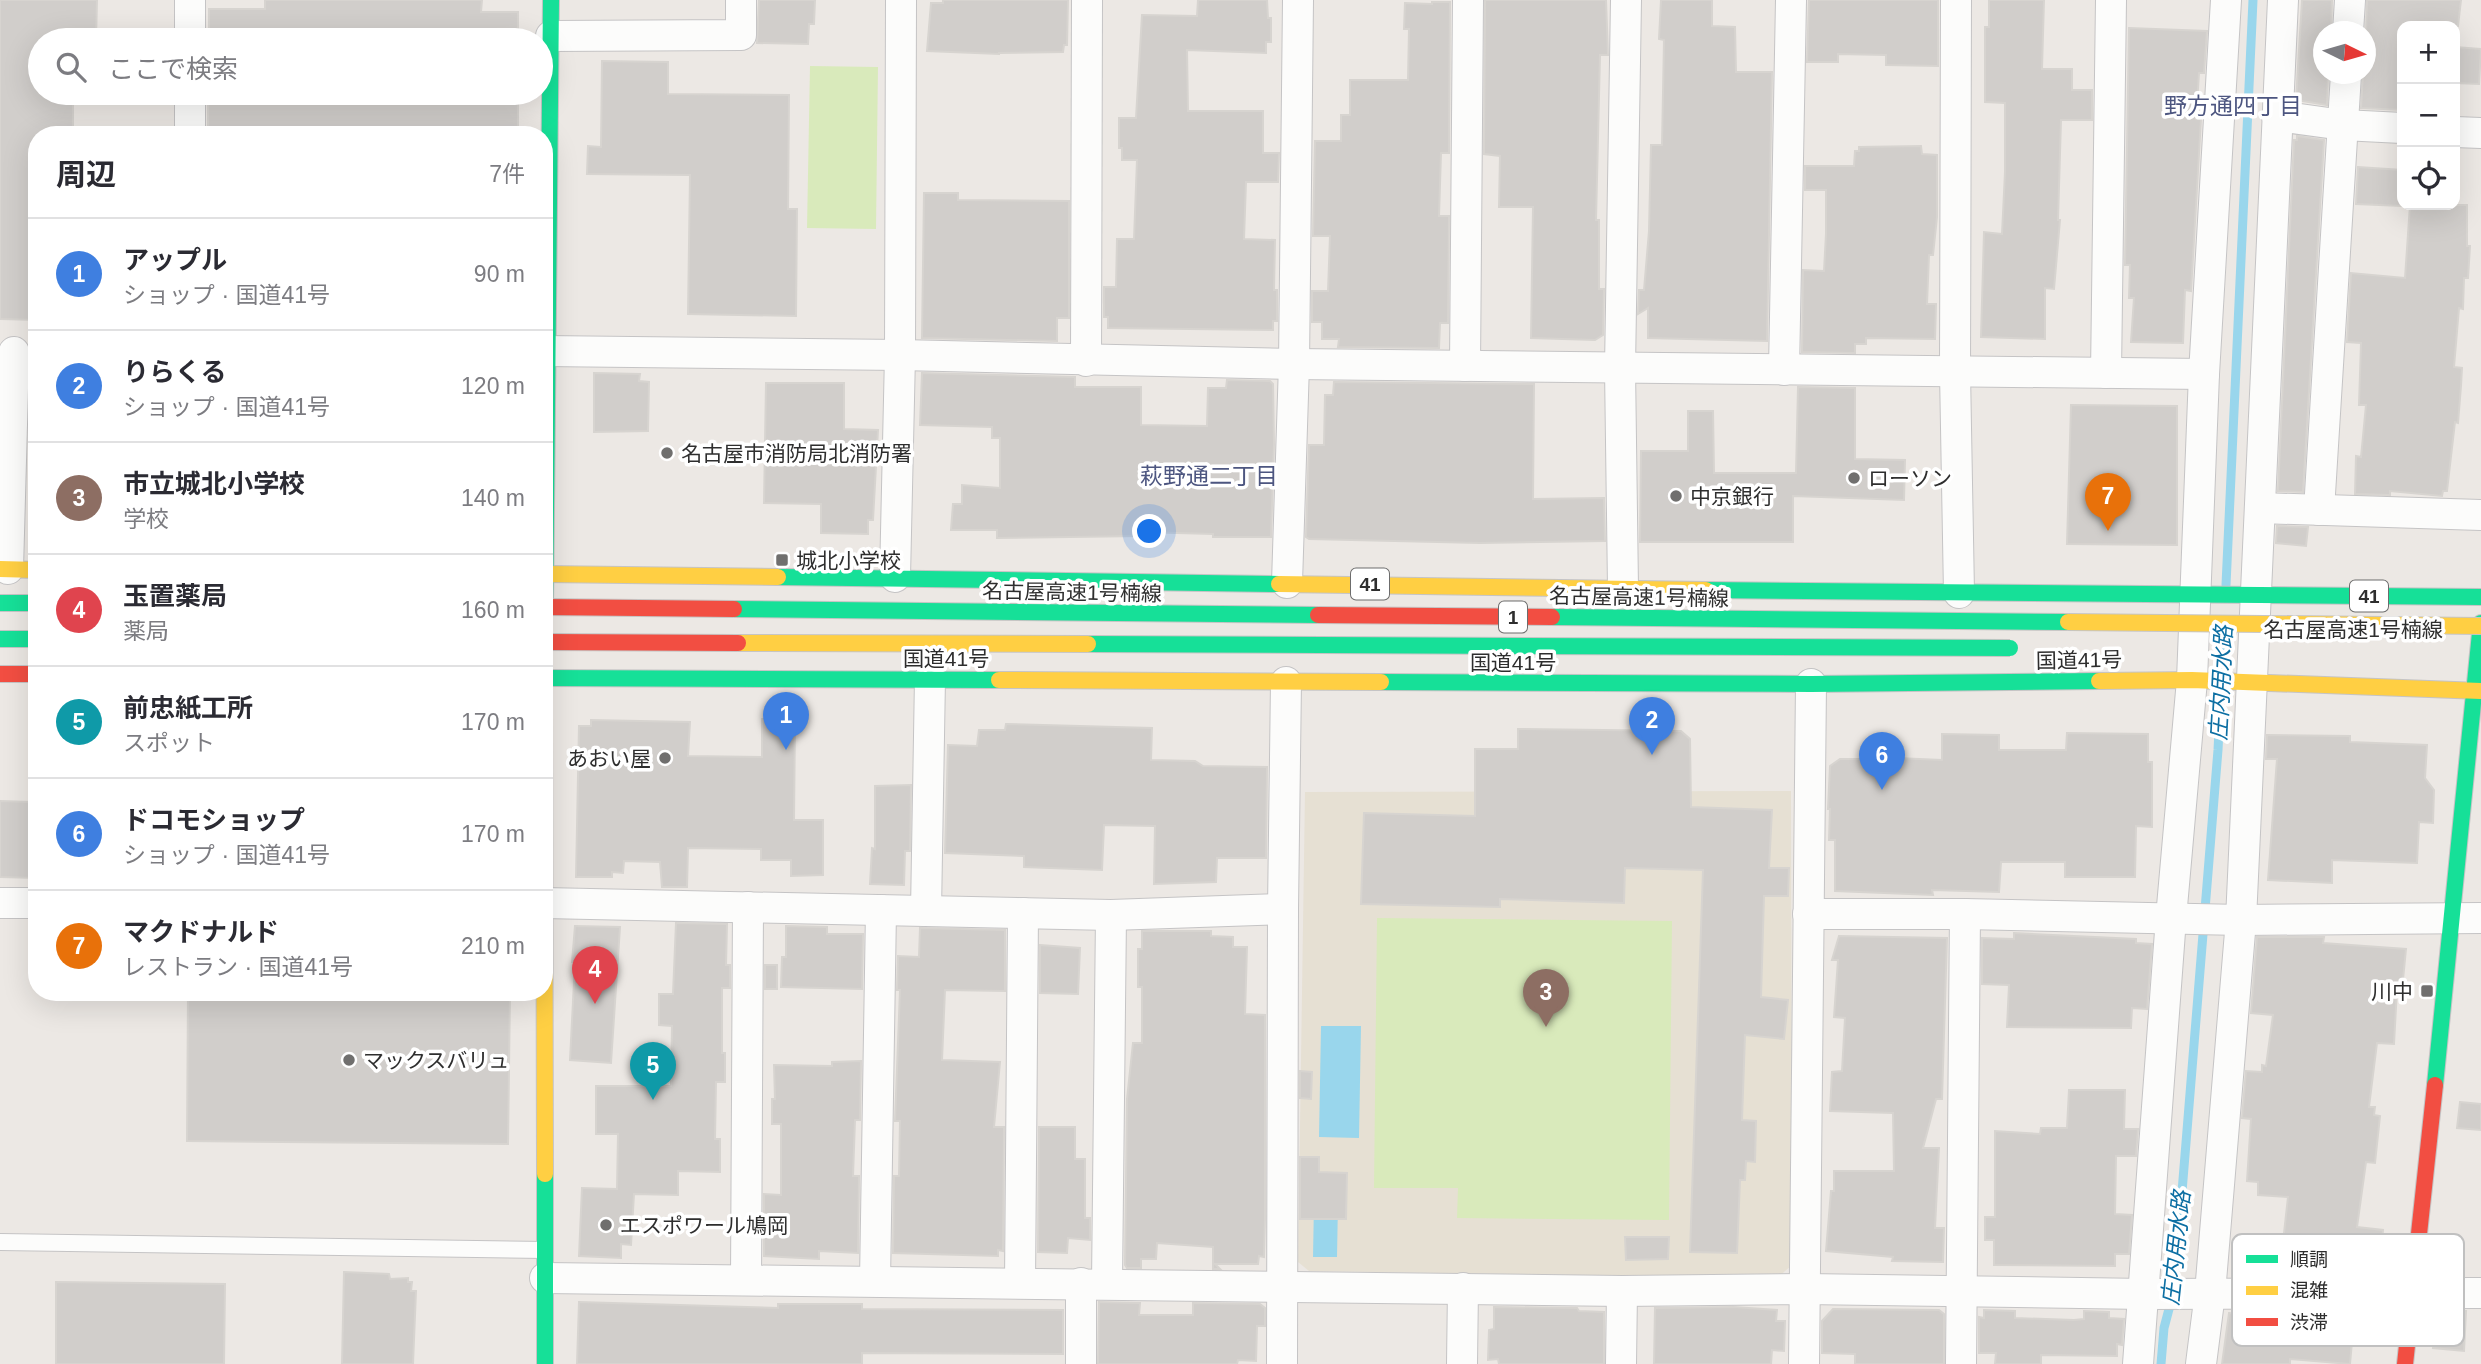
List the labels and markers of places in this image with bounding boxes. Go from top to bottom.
place label: 名古屋市消防局北消防署 [681,442,912,465]
marker: 名古屋市消防局北消防署 [659,445,675,461]
place label: ローソン [1868,467,1952,490]
marker: ローソン [1846,470,1862,486]
pin: 7 [2085,473,2131,531]
place label: 中京銀行 [1690,485,1774,508]
marker: 中京銀行 [1668,488,1684,504]
place label: 城北小学校 [796,549,901,572]
marker: 城北小学校 [774,552,790,568]
pin: 1 [763,692,809,750]
pin: 2 [1629,697,1675,755]
pin: 6 [1859,732,1905,790]
place label: あおい屋 [567,747,651,770]
marker: あおい屋 [657,750,673,766]
pin: 4 [572,946,618,1004]
pin: 3 [1523,969,1569,1027]
place label: 川中 [2371,980,2413,1003]
marker: 川中 [2419,983,2435,999]
pin: 5 [630,1042,676,1100]
place label: マックスバリュ [363,1049,509,1072]
marker: マックスバリュ [341,1052,357,1068]
place label: エスポワール鳩岡 [620,1214,788,1237]
marker: エスポワール鳩岡 [598,1217,614,1233]

